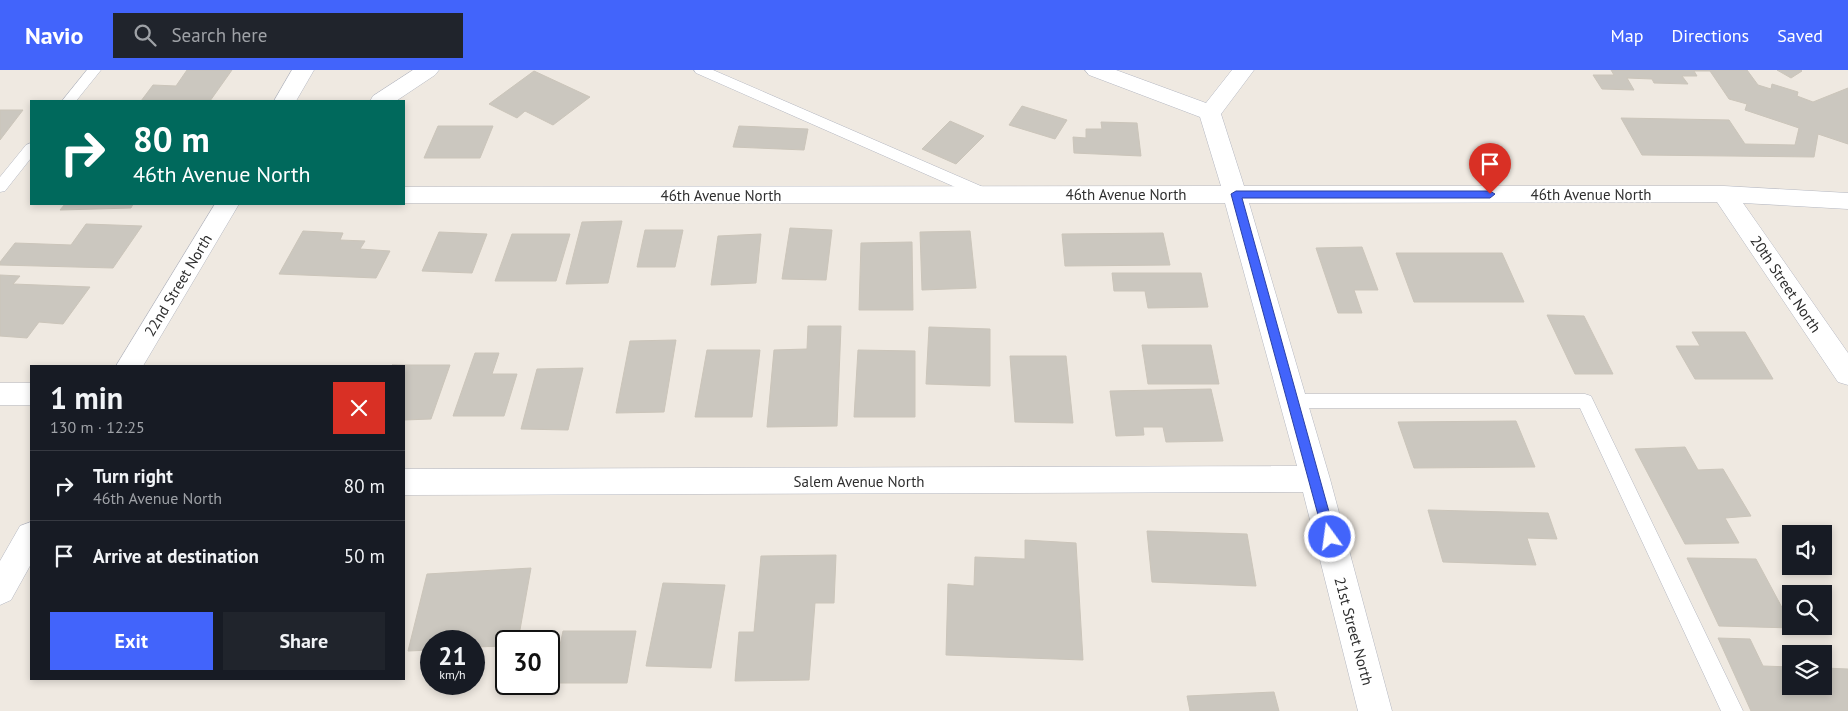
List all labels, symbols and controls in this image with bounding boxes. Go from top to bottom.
search box [113,13,463,58]
text: Navio [25,20,83,51]
icon: search [131,21,159,49]
text: Search here [171,23,267,47]
text: Map [1611,24,1643,47]
text: Directions [1671,24,1749,47]
text: Saved [1777,24,1823,47]
text: 80 m [133,116,210,162]
icon: right [50,120,115,185]
pin [1469,143,1511,194]
icon: arrive [1476,150,1504,178]
text: 46th Avenue North [133,160,310,188]
street label: 46th Avenue North [1066,185,1187,204]
street label: 46th Avenue North [1531,185,1652,204]
street label: 46th Avenue North [661,186,782,205]
street label: 22nd Street North [140,230,216,340]
street label: 20th Street North [1747,232,1825,336]
text: 1 min [50,378,123,417]
button: close [333,382,385,434]
text: 130 m · 12:25 [50,417,145,437]
text: Turn right [93,464,173,488]
icon: right [50,472,78,500]
street label: Salem Avenue North [794,472,924,491]
text: 80 m [344,474,385,498]
text: 46th Avenue North [93,488,222,508]
position arrow [1303,510,1355,562]
map controls [1782,525,1832,695]
button: sound [1782,525,1832,575]
icon: arrive [50,542,78,570]
text: Arrive at destination [93,544,259,568]
text: 50 m [344,544,385,568]
street label: 21st Street North [1330,575,1378,687]
button: search [1782,585,1832,635]
button: Exit [50,612,213,670]
button: Share [223,612,385,670]
speed limit sign: 30 [495,630,560,695]
text: 21 [438,640,467,672]
button: layers [1782,645,1832,695]
text: km/h [439,667,466,682]

